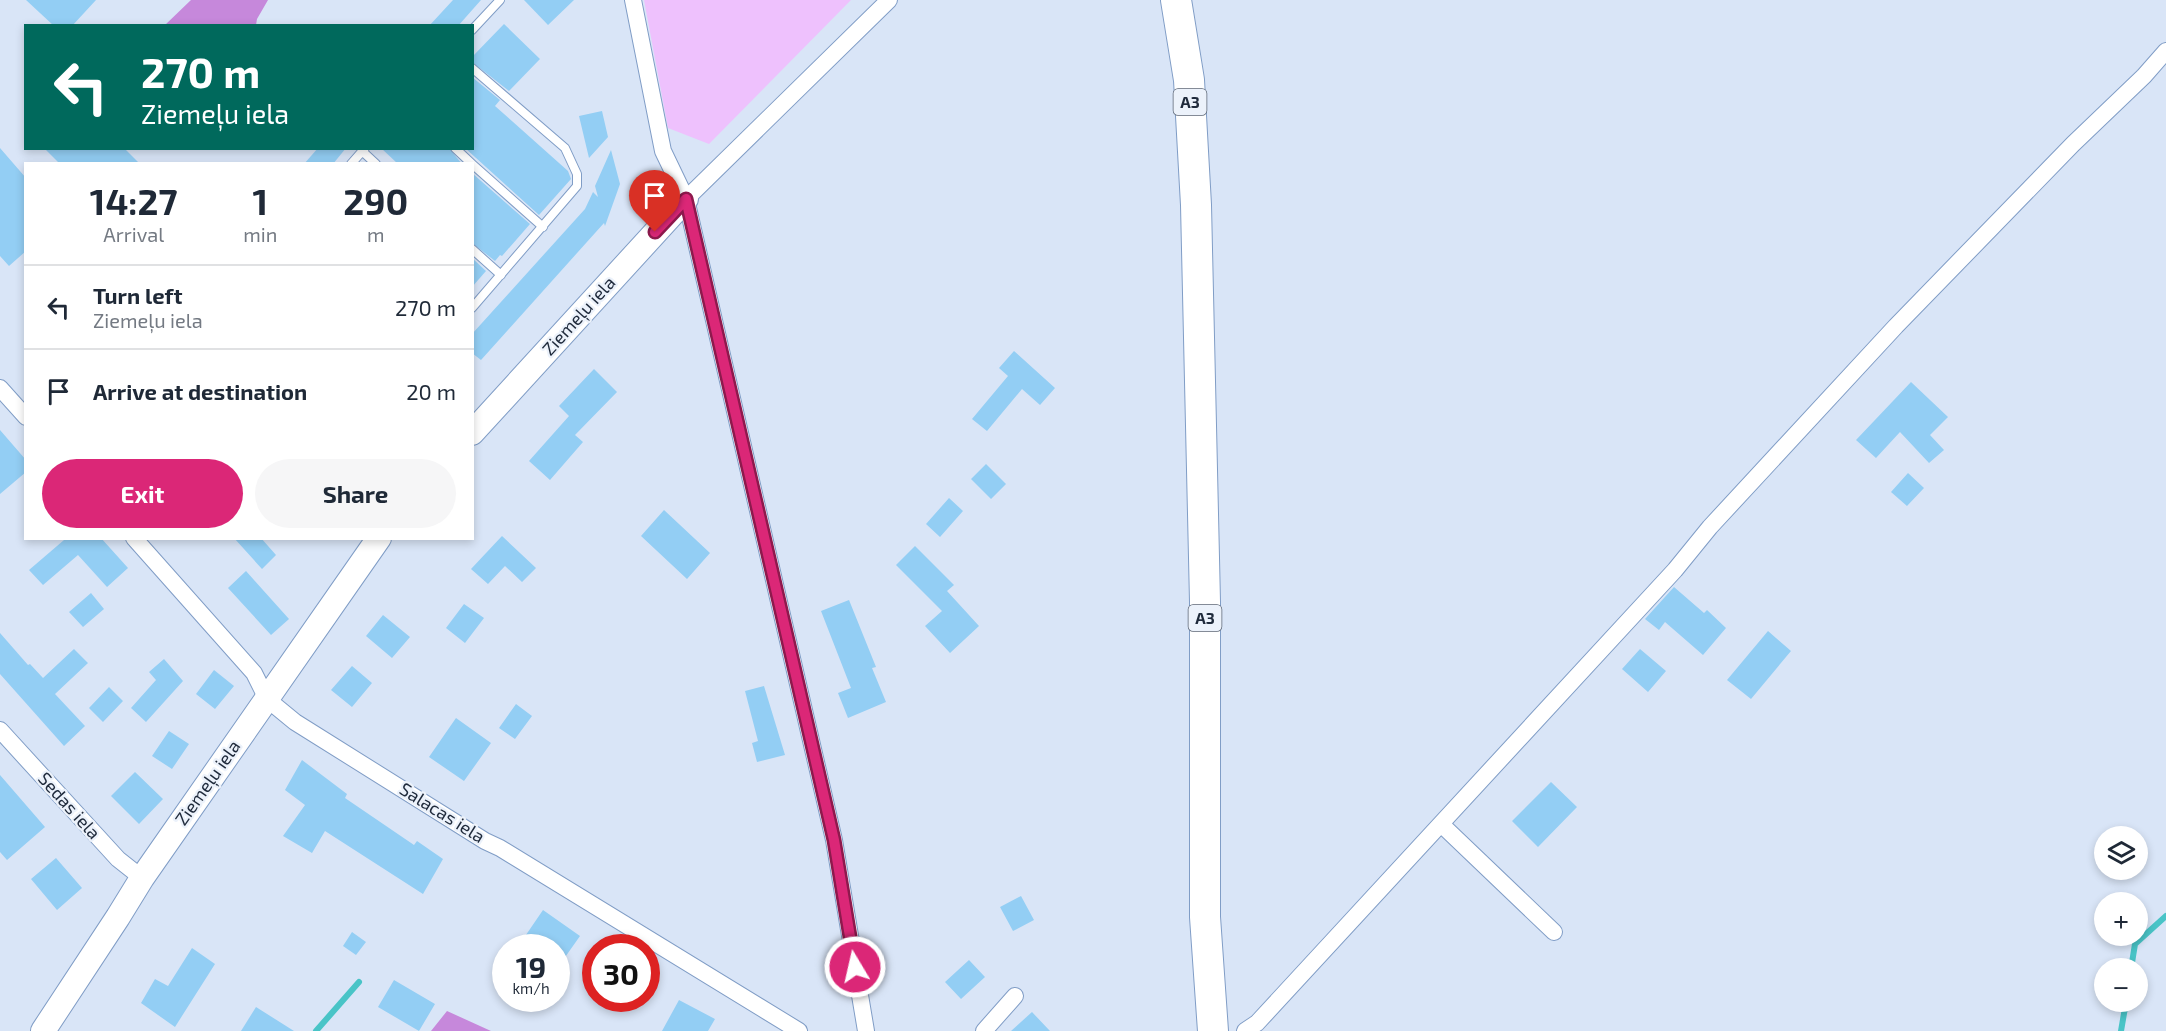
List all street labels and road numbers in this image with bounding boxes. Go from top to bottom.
road number: A3 [1174,89,1206,115]
street label: Ziemeļu iela [537,271,620,360]
road number: A3 [1188,605,1222,631]
street label: Ziemeļu iela [170,736,245,830]
street label: Sedas iela [34,767,106,843]
street label: Salacas iela [396,777,489,847]

